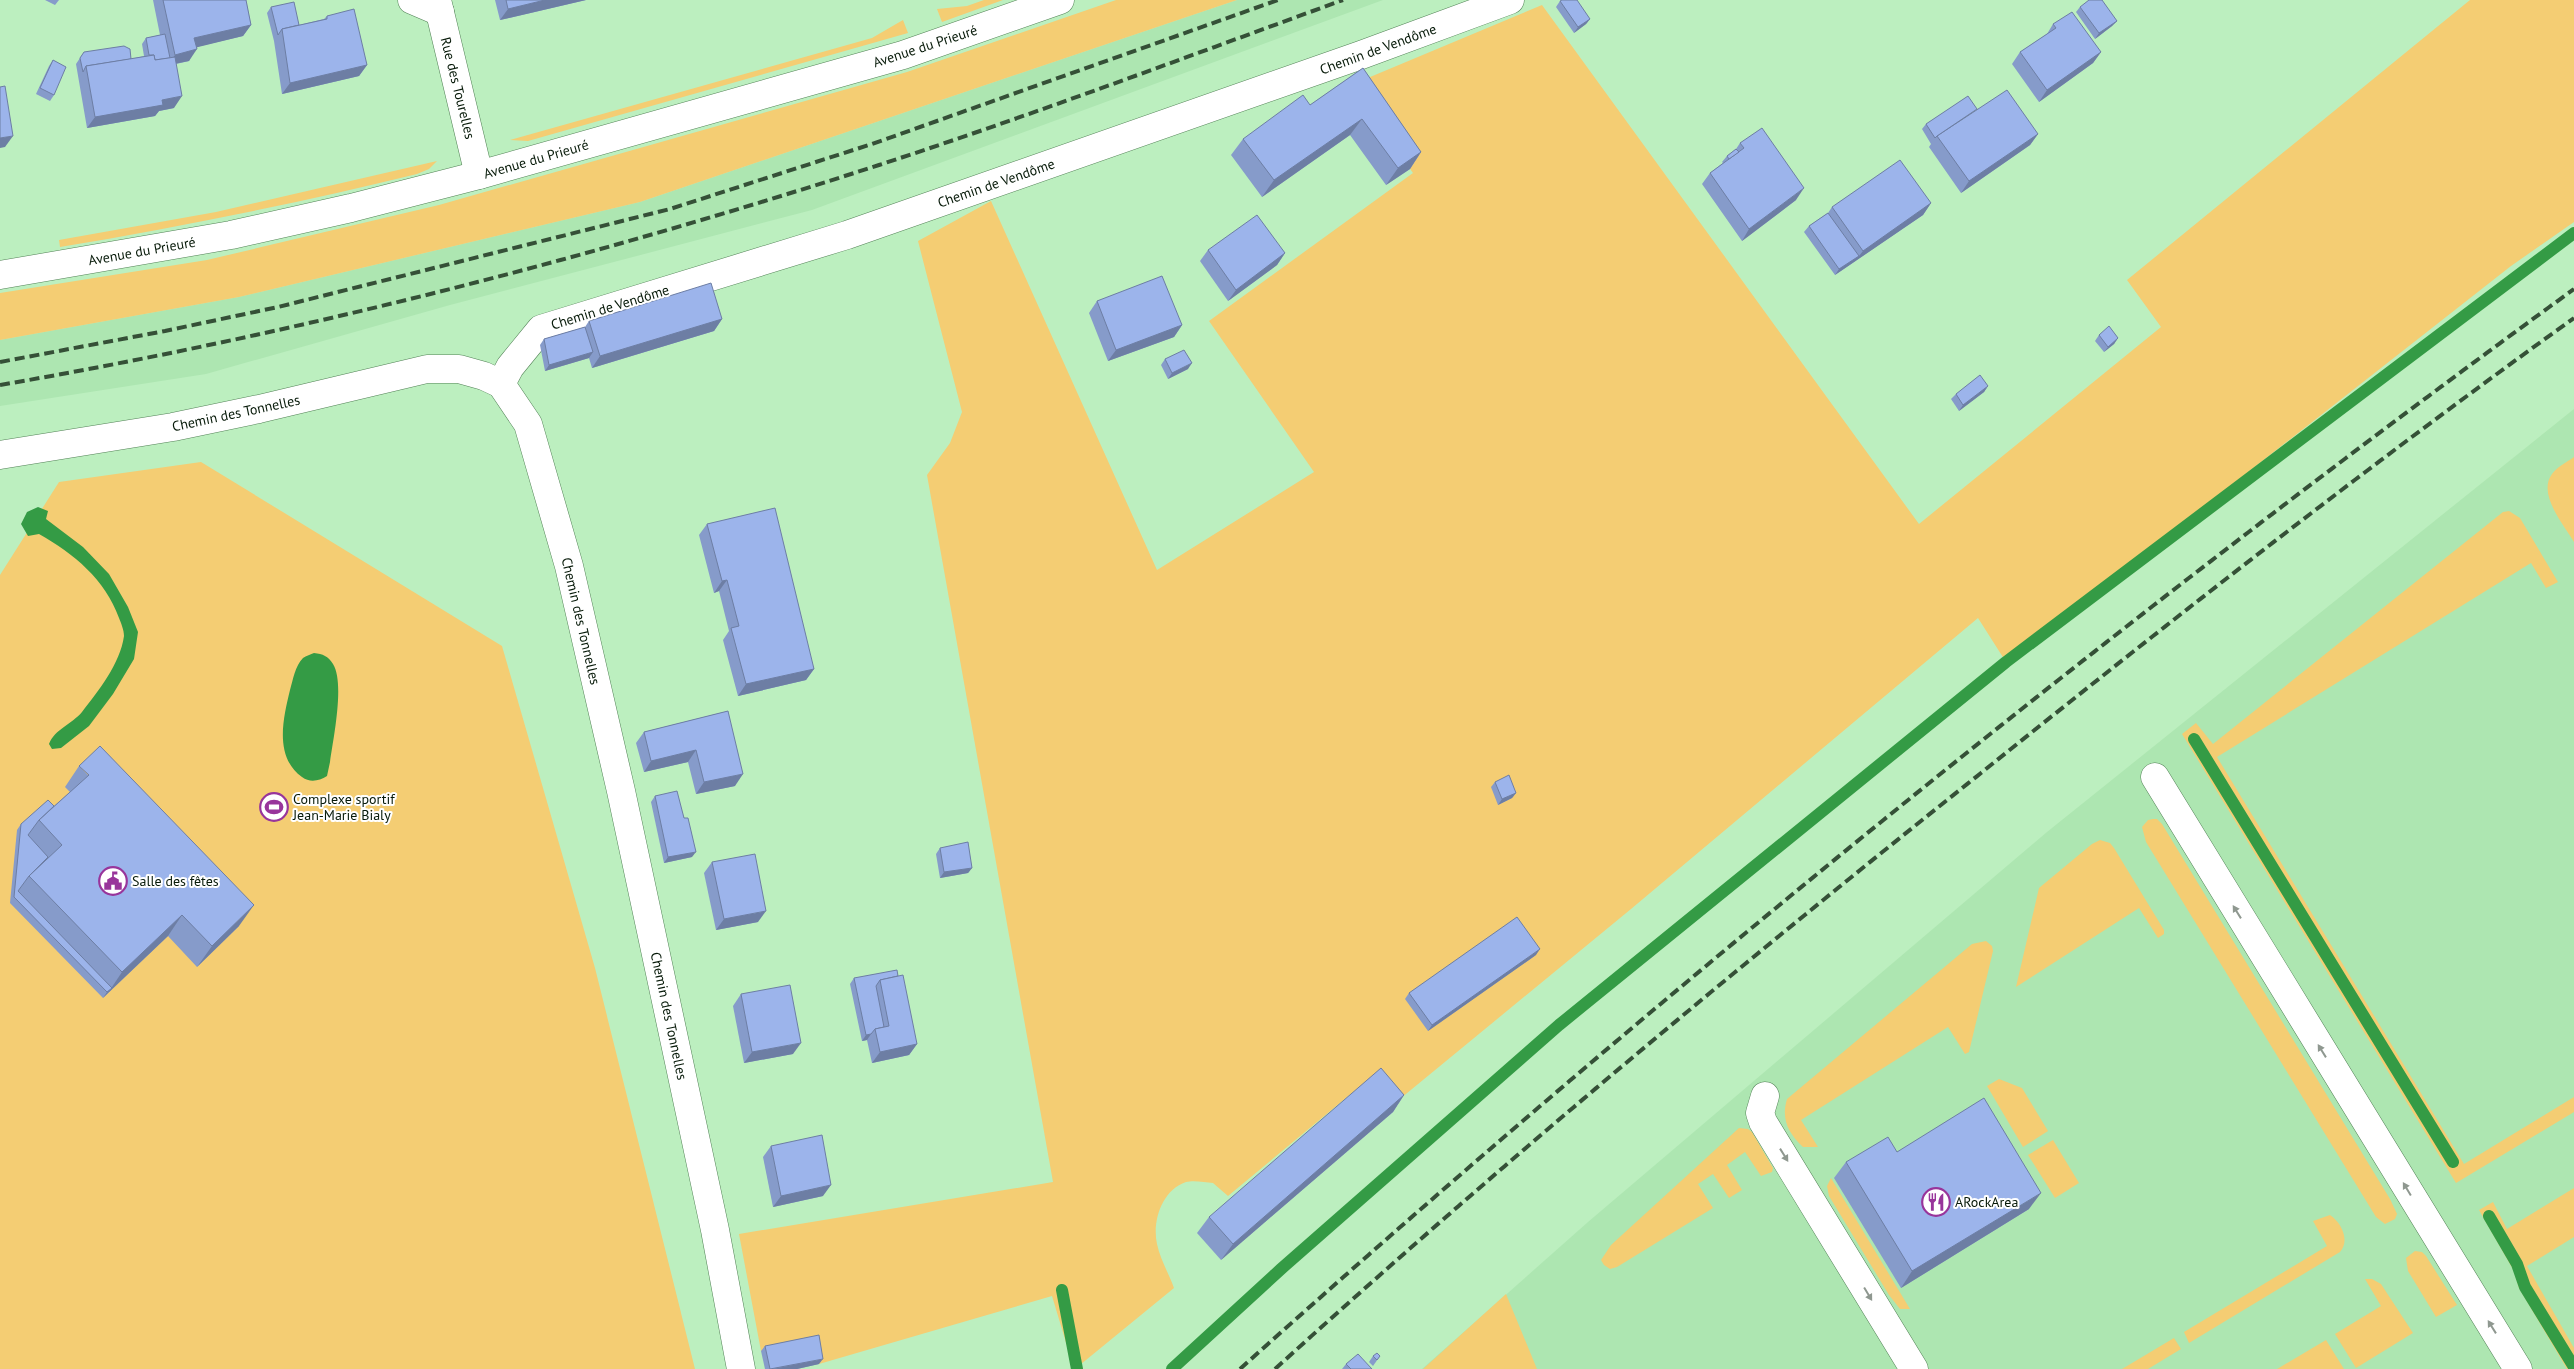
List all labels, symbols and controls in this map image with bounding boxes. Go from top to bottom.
street label: Chemin de Vendôme [1317,20,1439,78]
street label: Avenue du Prieuré [871,21,979,71]
street label: Rue des Tourelles [437,35,479,141]
street label: Avenue du Prieuré [481,135,591,183]
street label: Chemin de Vendôme [935,155,1057,211]
street label: Avenue du Prieuré [87,233,197,269]
street label: Chemin de Vendôme [549,280,671,334]
street label: Chemin des Tonnelles [170,391,302,435]
street label: Chemin des Tonnelles [558,556,604,687]
place label: Complexe sportif Jean-Marie Bialy [292,790,395,824]
sports icon: Complexe sportif Jean-Marie Bialy [259,792,289,822]
public building icon: Salle des fêtes [98,866,128,896]
place label: Salle des fêtes [132,872,219,890]
one-way arrow [2233,906,2242,919]
street label: Chemin des Tonnelles [647,950,691,1082]
one-way arrow [2318,1044,2327,1057]
one-way arrow [1779,1149,1789,1162]
one-way arrow [2403,1183,2412,1196]
restaurant icon: ARockArea [1921,1187,1951,1217]
place label: ARockArea [1955,1193,2018,1211]
one-way arrow [1864,1288,1873,1301]
one-way arrow [2488,1321,2497,1334]

